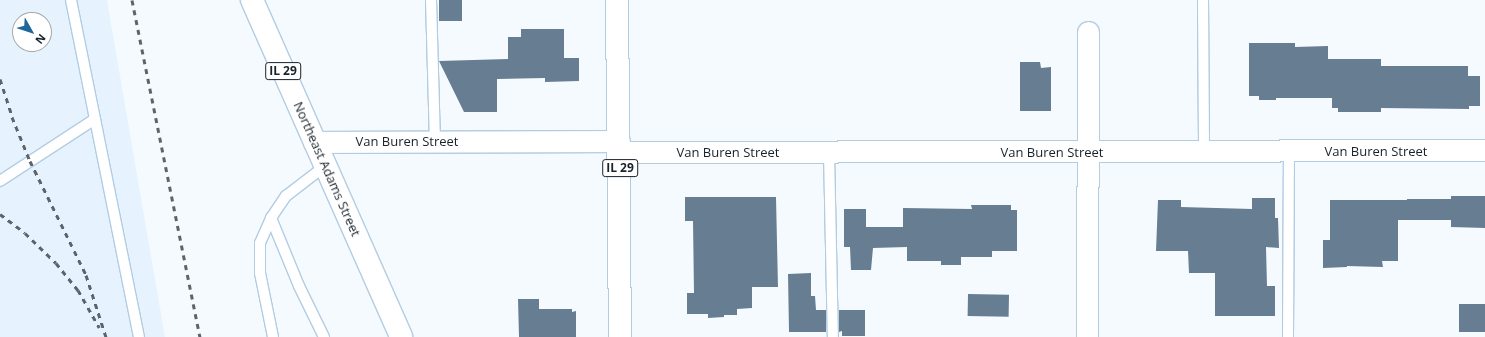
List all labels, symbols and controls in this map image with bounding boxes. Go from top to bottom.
north arrow [12,12,52,52]
text: N [32,31,50,47]
road number: IL 29 [265,61,301,81]
street label: Northeast Adams Street [290,99,364,239]
street label: Van Buren Street [356,133,458,149]
street label: Van Buren Street [1325,143,1427,159]
street label: Van Buren Street [677,144,779,160]
street label: Van Buren Street [1001,144,1103,160]
road number: IL 29 [602,158,638,178]

